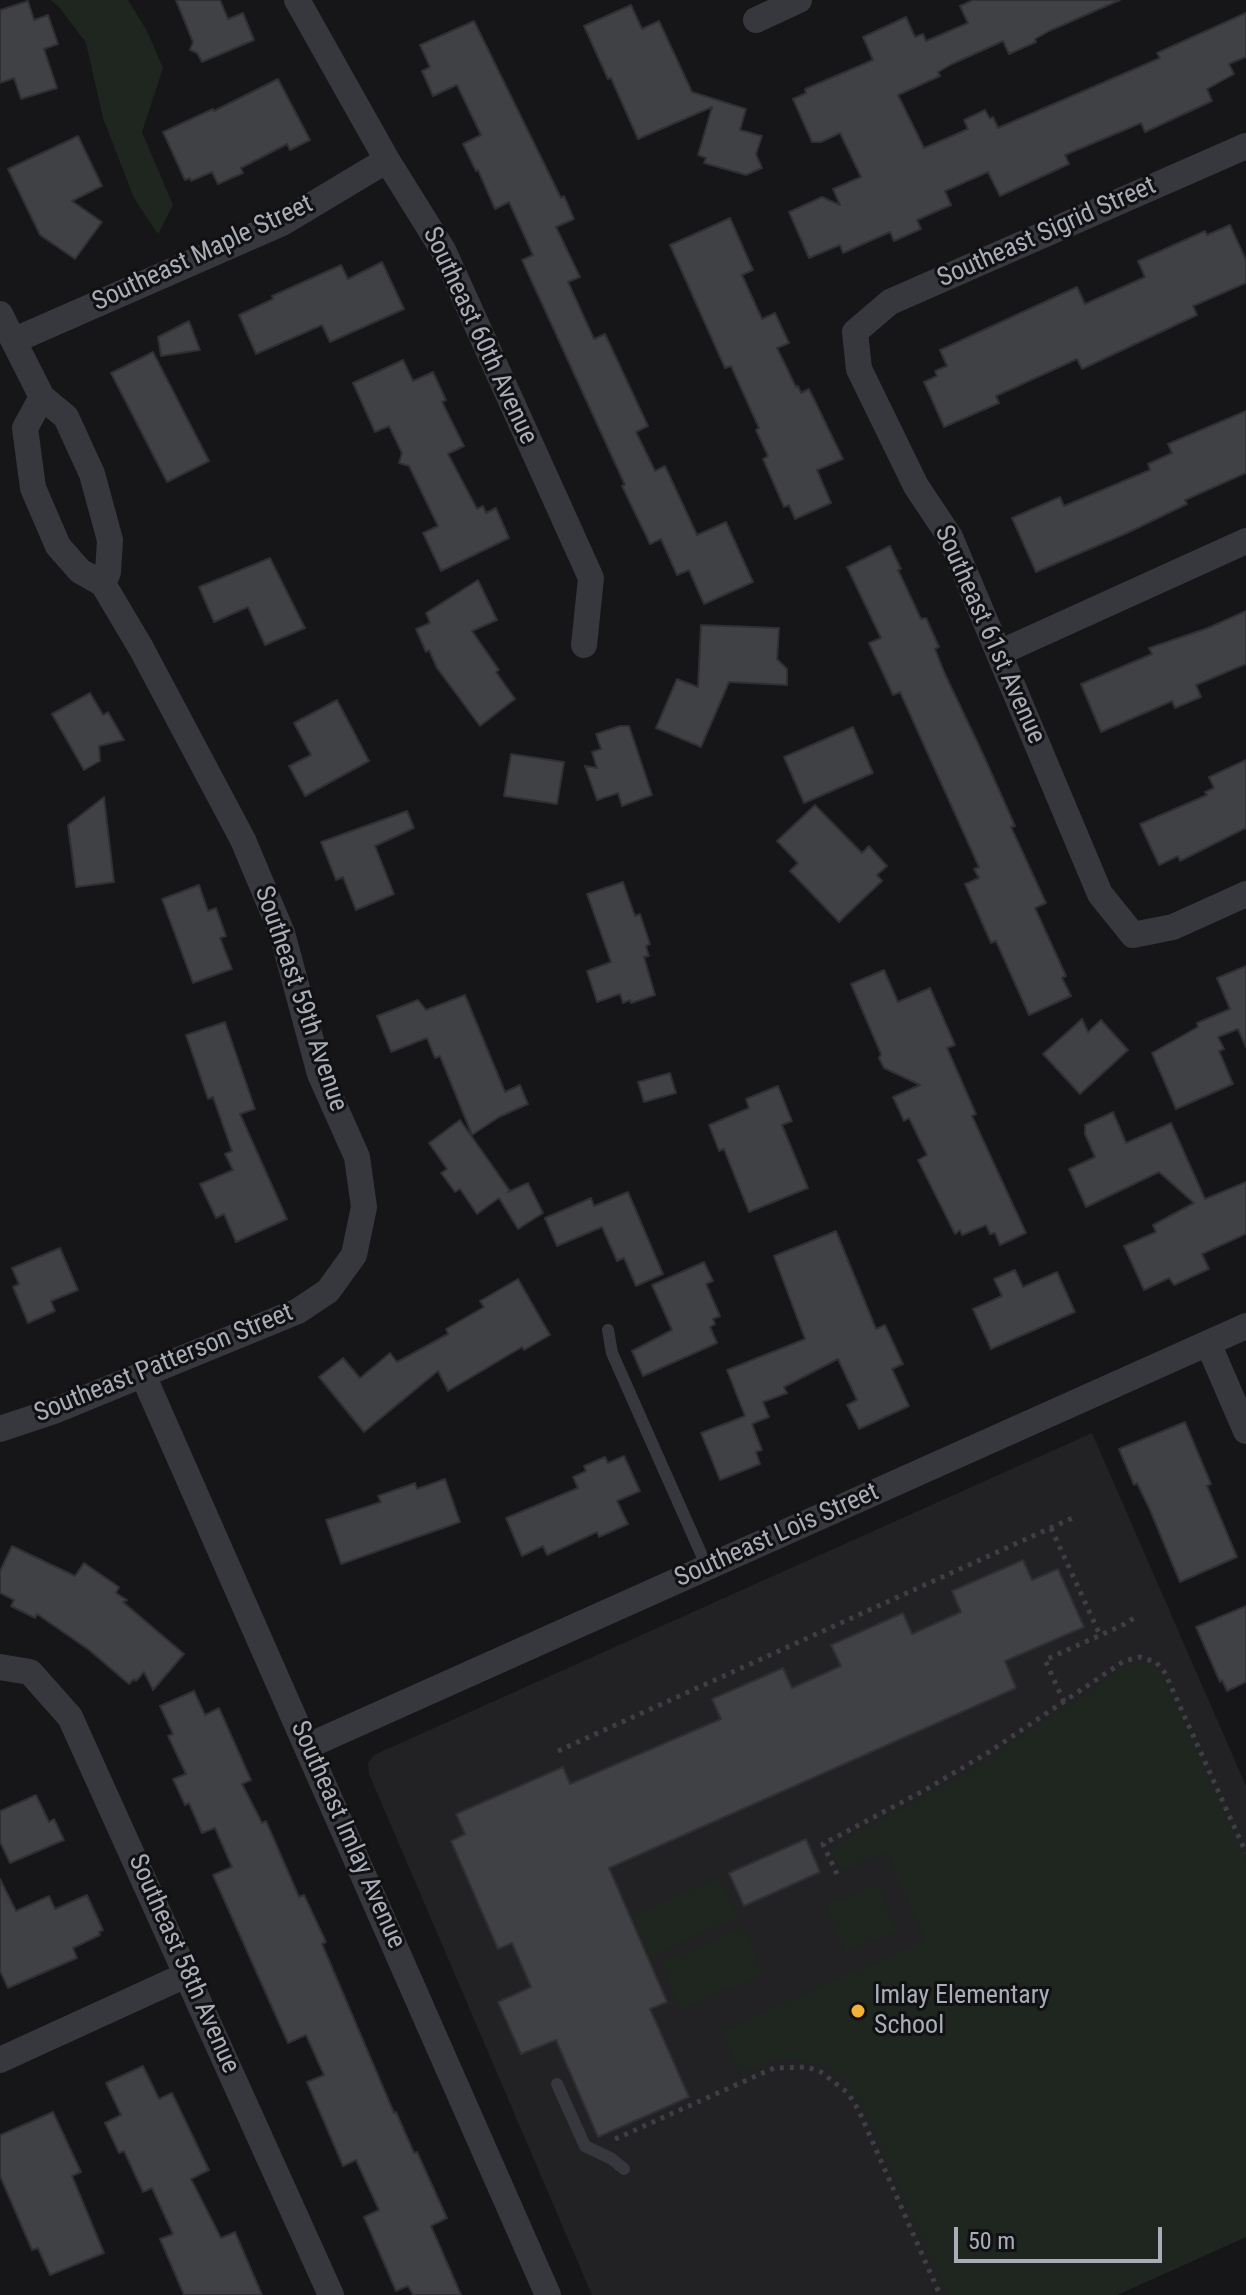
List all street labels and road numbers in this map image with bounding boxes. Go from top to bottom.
street label: Southeast Sigrid Street [933,171,1161,295]
street label: Southeast Maple Street [88,189,318,319]
street label: Southeast 60th Avenue [415,222,543,450]
street label: Southeast 61st Avenue [927,521,1051,749]
street label: Southeast 59th Avenue [247,882,353,1116]
street label: Southeast Patterson Street [30,1298,298,1430]
street label: Southeast Lois Street [670,1477,884,1595]
street label: Southeast Imlay Avenue [283,1717,411,1953]
street label: Southeast 58th Avenue [121,1850,245,2078]

